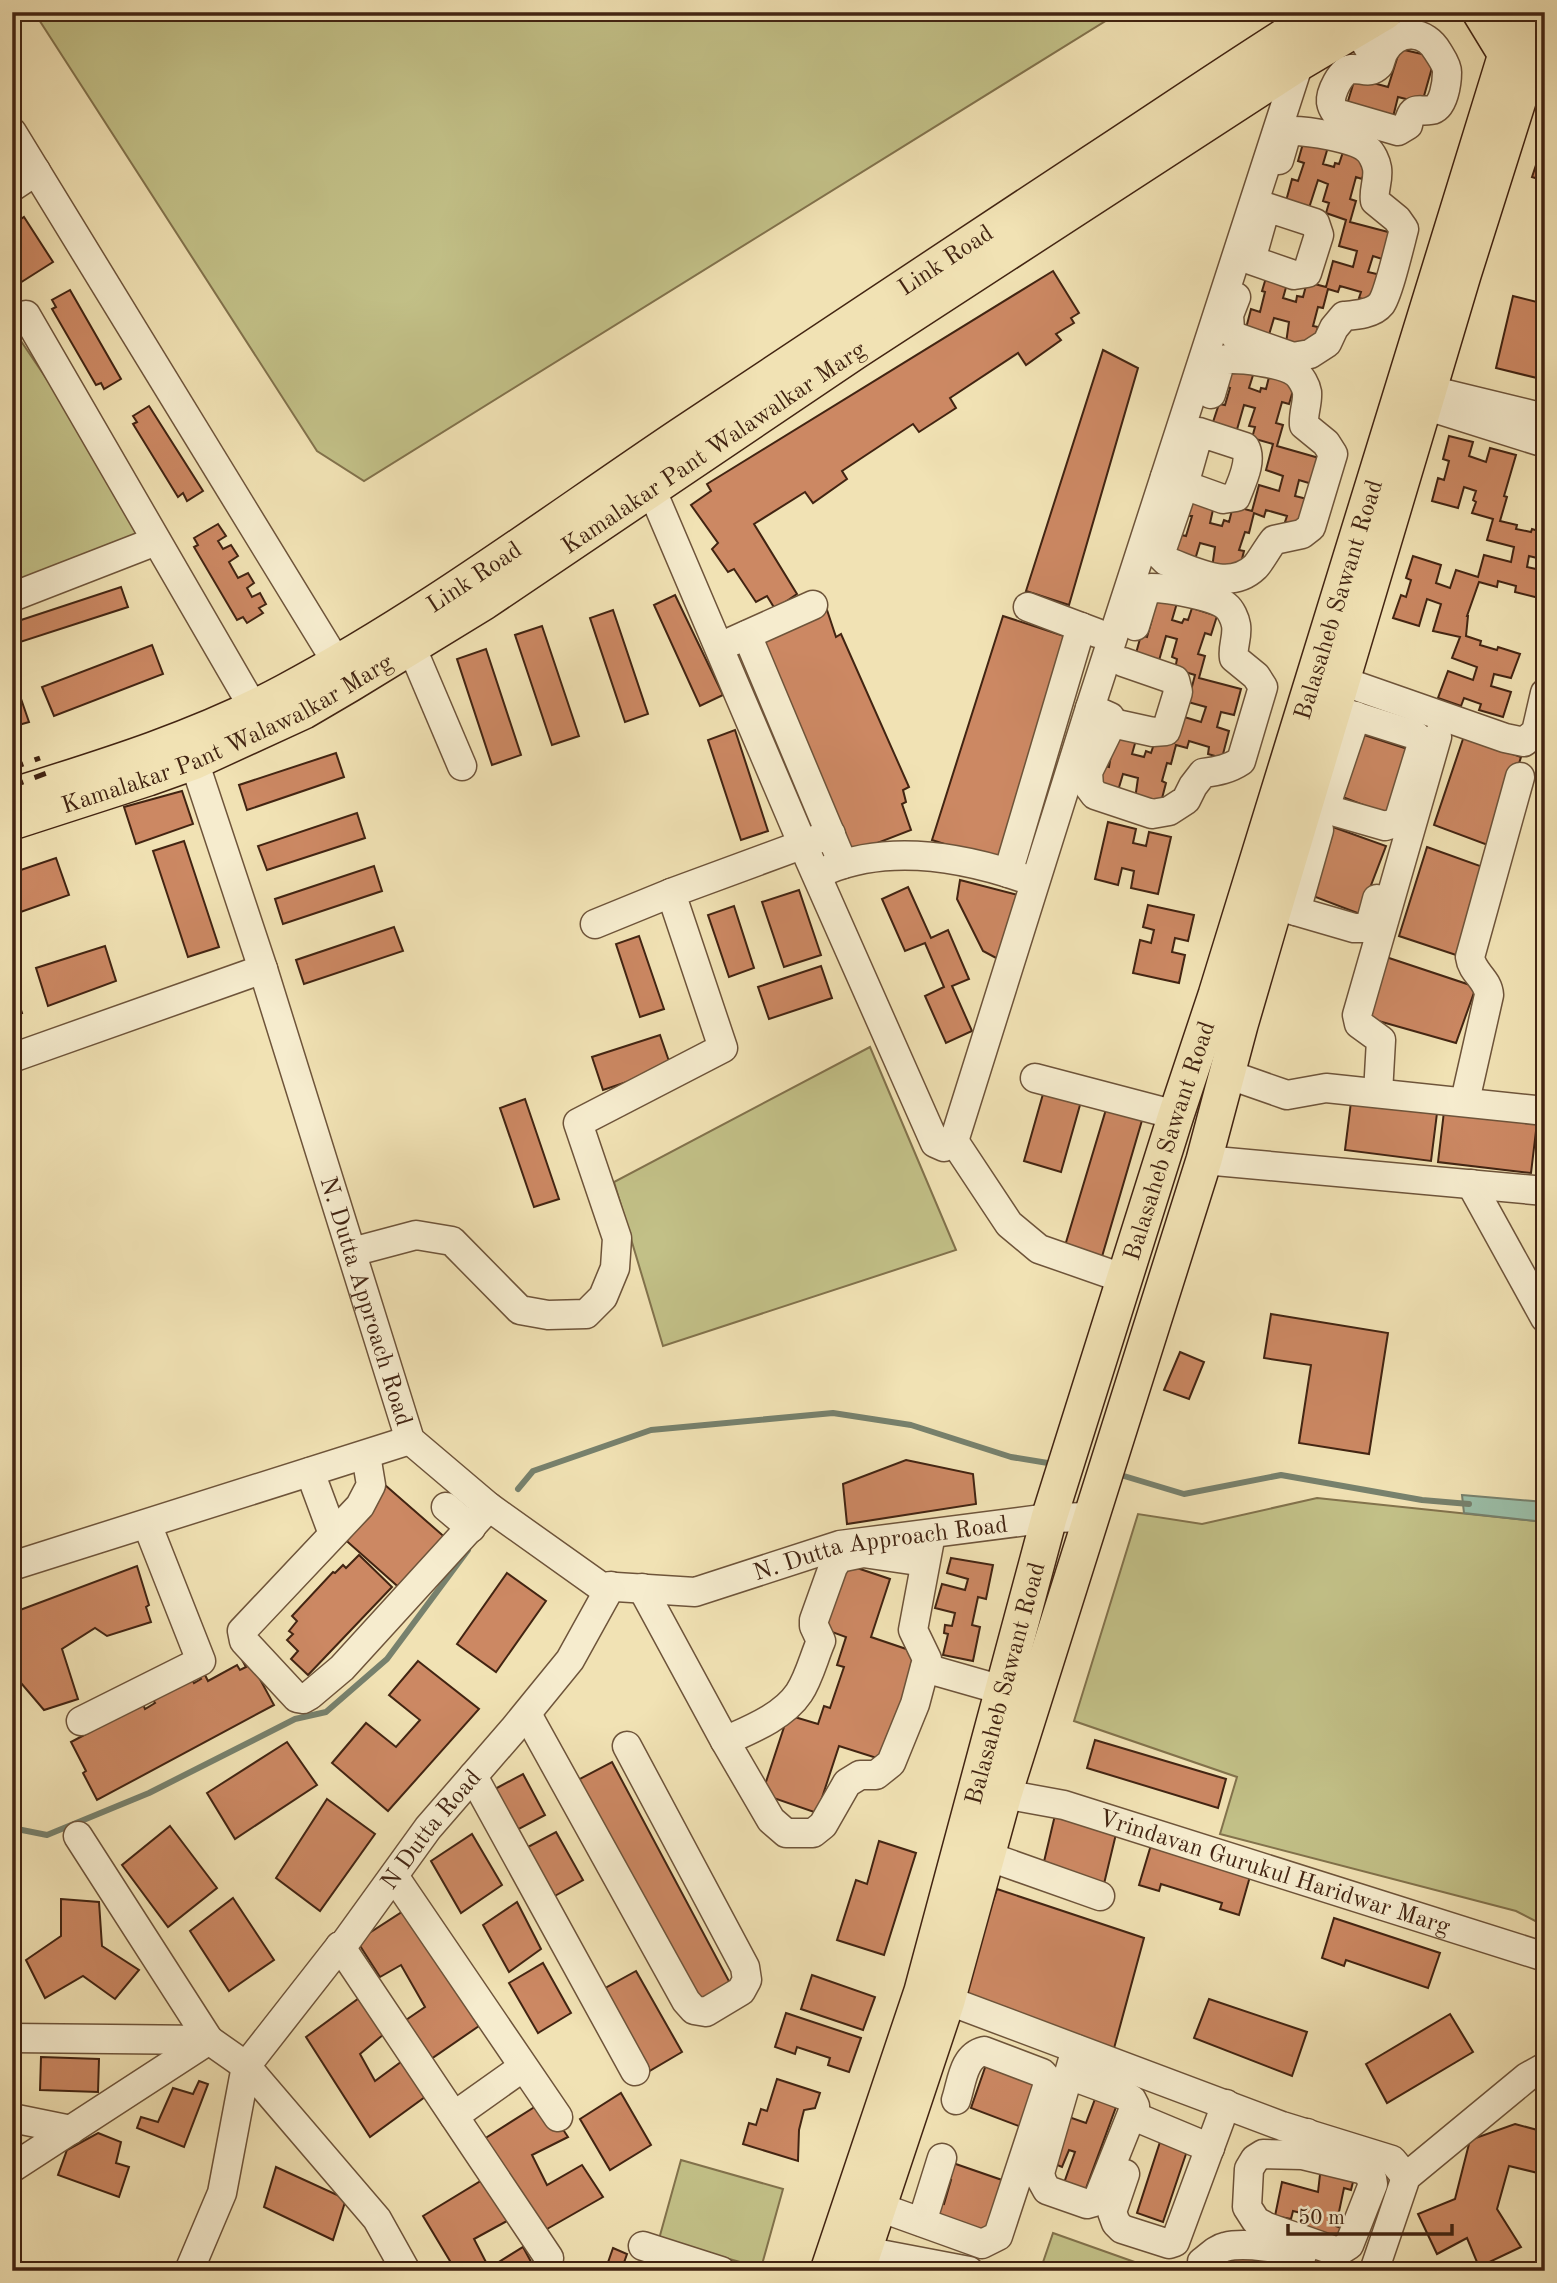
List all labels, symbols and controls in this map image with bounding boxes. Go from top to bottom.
street label: Link Road [895,222,998,301]
street label: Kamalakar Pant Walawalkar Marg [558,338,871,560]
street label: Balasaheb Sawant Road [1292,477,1388,723]
street label: Link Road [423,538,527,618]
street label: Kamalakar Pant Walawalkar Marg [59,651,398,819]
street label: Balasaheb Sawant Road [1121,1019,1220,1264]
street label: N. Dutta Approach Road [315,1174,415,1429]
street label: N. Dutta Approach Road [751,1513,1009,1586]
street label: Balasaheb Sawant Road [963,1560,1051,1807]
street label: N Dutta Road [378,1766,487,1895]
street label: Vrindavan Gurukul Haridwar Marg [1096,1807,1453,1940]
scale bar [1288,2192,1452,2236]
text: 50 m [1298,2208,1345,2229]

